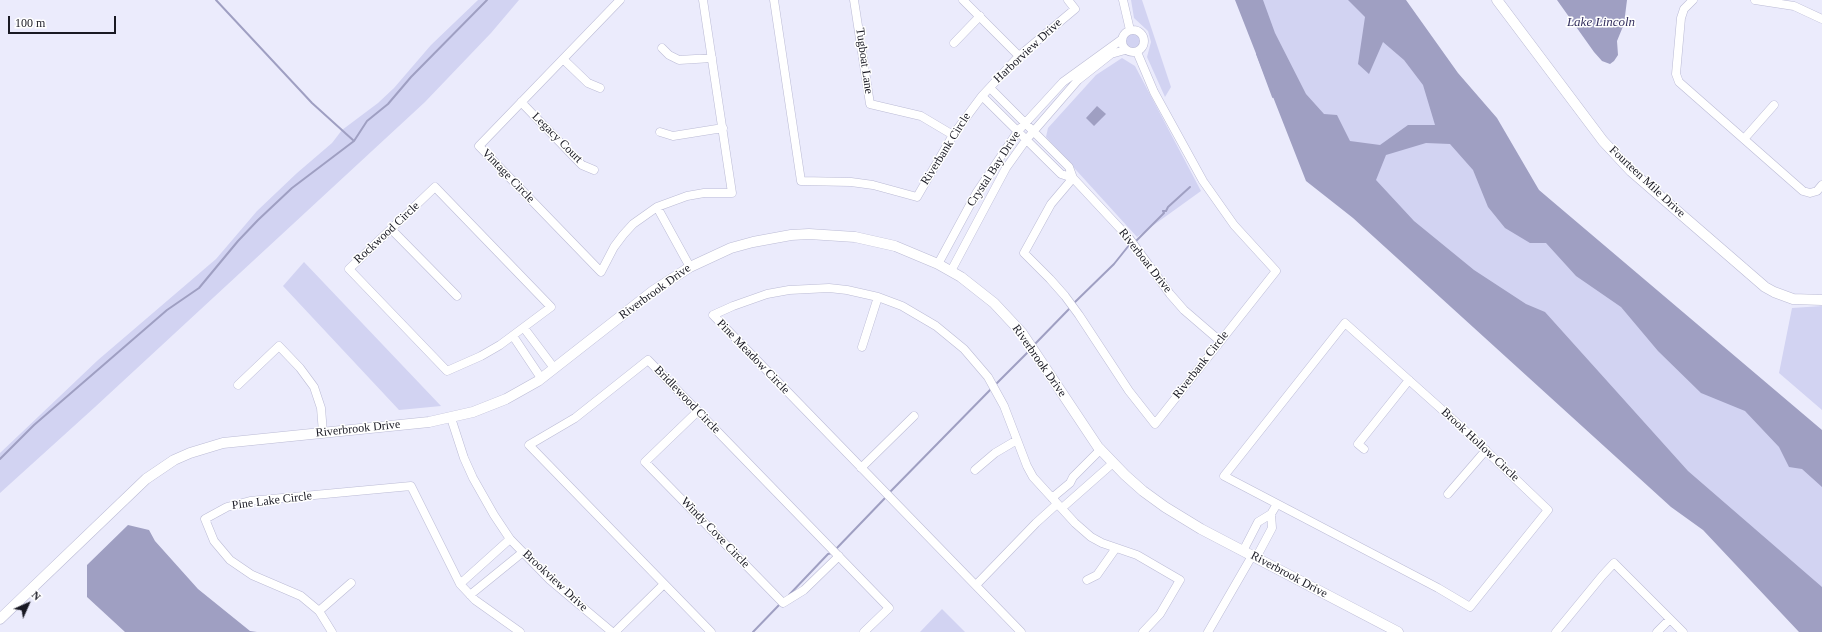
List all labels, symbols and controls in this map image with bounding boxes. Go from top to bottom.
scale bar [10,8,118,34]
water label: Lake Lincoln [1567,15,1635,31]
text: 100 m [15,16,45,30]
street label: Harborview Drive [991,16,1065,86]
street label: Tugboat Lane [852,27,876,95]
street label: Legacy Court [529,110,585,166]
street label: Riverbank Circle [918,110,974,188]
street label: Crystal Bay Drive [964,128,1024,210]
street label: Fourteen Mile Drive [1606,143,1688,221]
street label: Vintage Circle [479,146,537,206]
street label: Rockwood Circle [351,199,423,267]
street label: Riverboat Drive [1115,226,1175,296]
street label: Riverbrook Drive [616,261,694,323]
street label: Pine Meadow Circle [714,317,792,397]
street label: Riverbrook Drive [1009,322,1069,400]
street label: Riverbank Circle [1170,328,1232,402]
street label: Bridlewood Circle [651,363,723,437]
street label: Brook Hollow Circle [1438,405,1522,485]
street label: Riverbrook Drive [315,417,401,441]
street label: Pine Lake Circle [231,489,313,513]
street label: Windy Cove Circle [678,495,752,571]
street label: Brookview Drive [520,547,590,615]
street label: Riverbrook Drive [1248,549,1330,601]
north arrow [8,584,48,624]
text: N [29,588,44,603]

